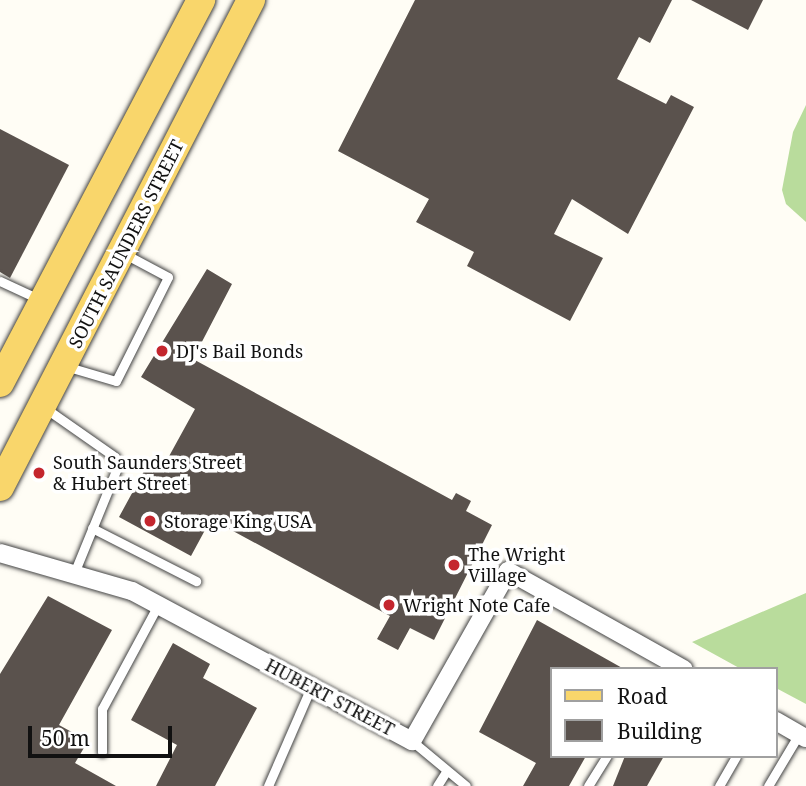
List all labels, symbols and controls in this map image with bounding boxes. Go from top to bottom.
street label: SOUTH SAUNDERS STREET [64,136,188,352]
place label: DJ's Bail Bonds [176,340,303,362]
marker: DJ's Bail Bonds [154,343,170,359]
place label: South Saunders Street & Hubert Street [53,452,242,494]
marker: South Saunders Street & Hubert Street [31,465,47,481]
place label: Storage King USA [164,510,312,532]
marker: Storage King USA [142,513,158,529]
place label: The Wright Village [468,544,565,586]
marker: The Wright Village [446,557,462,573]
place label: Wright Note Cafe [403,594,550,616]
marker: Wright Note Cafe [381,597,397,613]
street label: HUBERT STREET [262,654,398,740]
legend [550,667,778,758]
text: Road [617,682,668,710]
scale bar [32,712,175,756]
text: Building [617,717,702,745]
text: 50 m [41,724,90,752]

